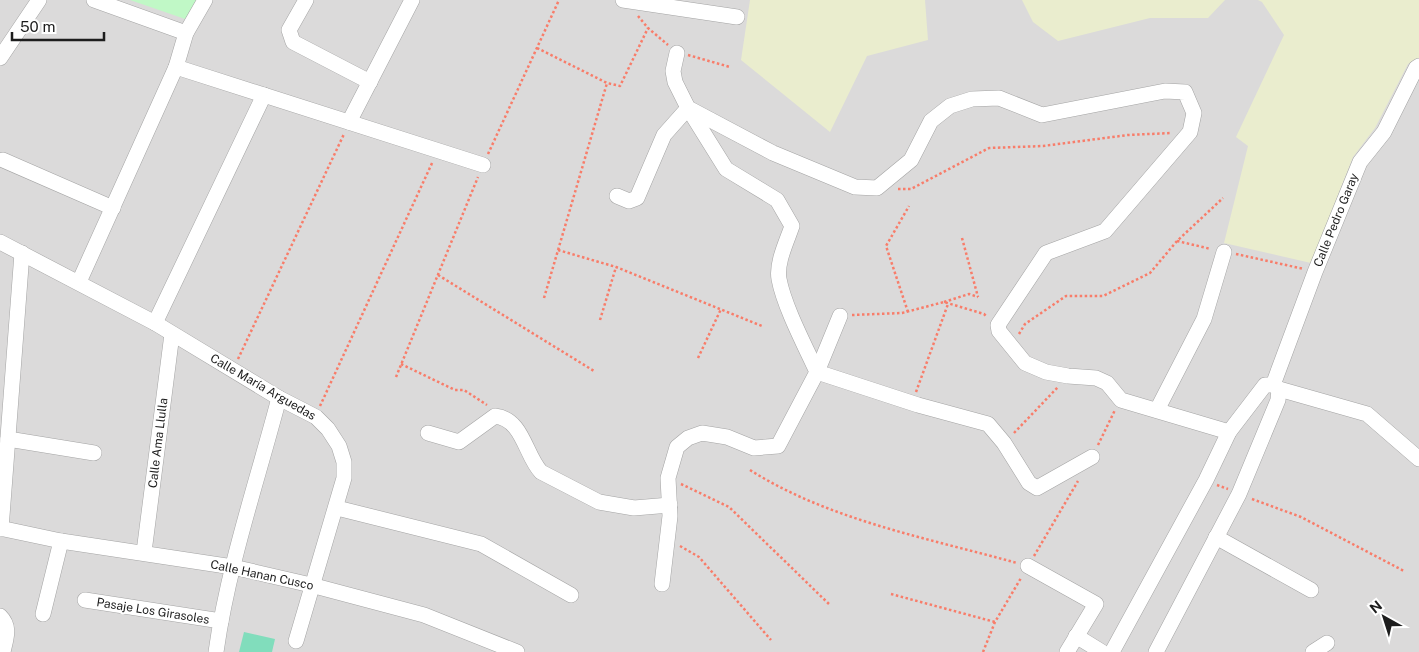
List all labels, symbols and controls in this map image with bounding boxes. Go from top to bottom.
scale bar [12,10,105,42]
text: 50 m [20,18,55,35]
street label: Calle Pedro Garay [1311,171,1361,269]
street label: Calle María Arguedas [208,351,318,423]
street label: Calle Ama Llulla [146,397,170,489]
street label: Calle Hanan Cusco [209,557,315,593]
north arrow [1359,592,1409,642]
street label: Pasaje Los Girasoles [96,595,210,627]
text: N [1367,597,1385,617]

